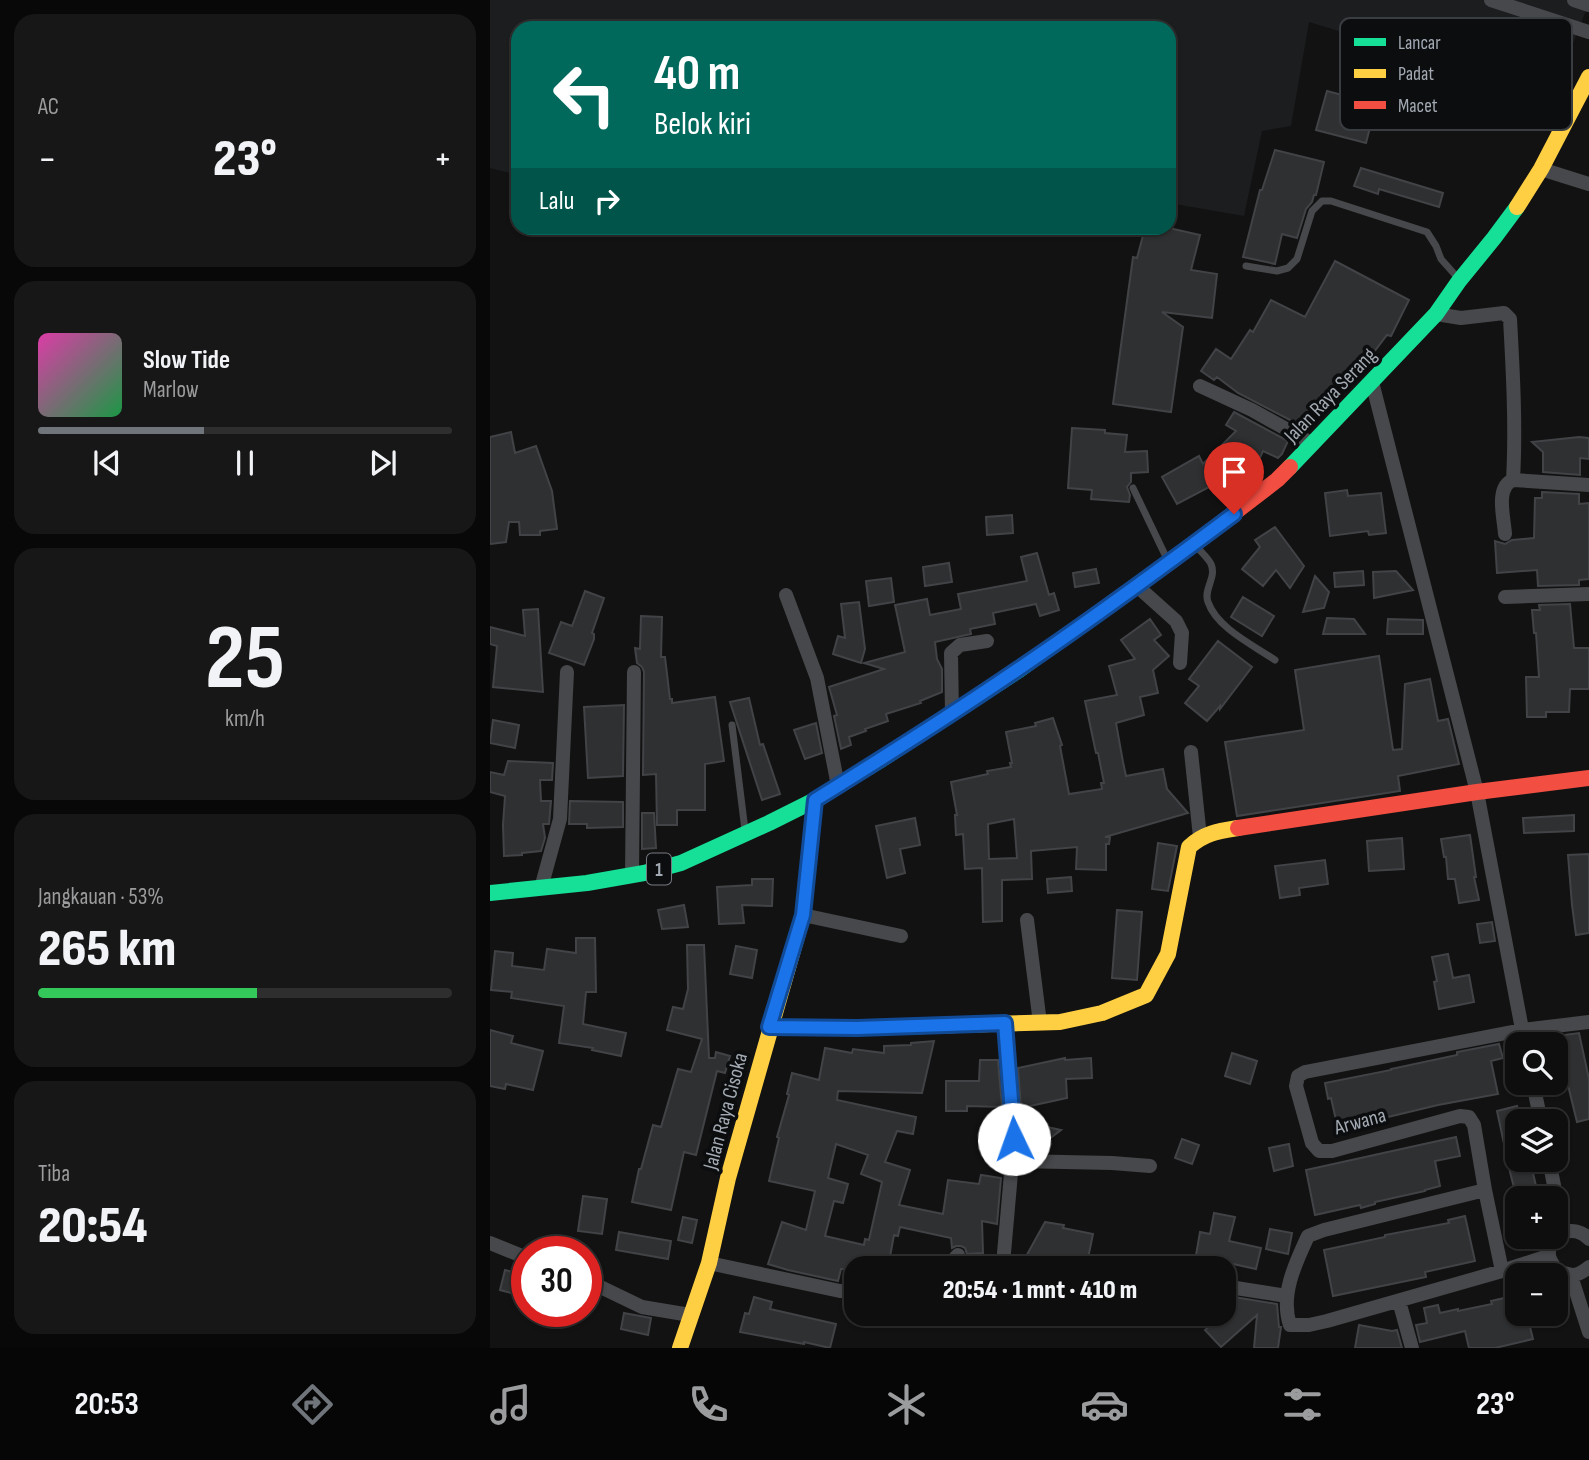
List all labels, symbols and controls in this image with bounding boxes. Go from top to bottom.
legend [1340,18,1572,130]
text: Lancar [1398,32,1441,55]
text: 40 m [654,45,740,104]
icon: left [539,49,630,140]
text: Padat [1398,63,1434,86]
text: AC [38,93,59,121]
text: Macet [1398,95,1438,118]
text: Belok kiri [654,105,751,144]
text: 23° [213,128,277,191]
text: − [38,137,57,182]
text: + [433,137,452,182]
icon: right [588,182,626,220]
text: Lalu [539,186,574,217]
street label: Jalan Raya Serang [1278,343,1382,449]
text: Slow Tide [143,345,230,376]
text: Marlow [143,376,199,404]
pin [1204,442,1264,514]
icon: previous [88,444,126,482]
icon: pause [226,444,264,482]
icon: next [364,444,402,482]
icon: arrive [1215,453,1253,491]
text: 25 [205,605,285,714]
text: km/h [225,705,265,733]
road number: 1 [647,854,671,884]
text: Jangkauan · 53% [38,883,164,911]
text: 265 km [38,918,176,981]
map controls [1505,1032,1568,1326]
button: search [1505,1032,1568,1095]
street label: Jalan Raya Cisoka [698,1050,753,1173]
position arrow [977,1102,1051,1176]
street label: Arwana [1331,1103,1389,1141]
button: layers [1505,1109,1568,1172]
text: Tiba [38,1160,70,1188]
button: + [1505,1186,1568,1249]
text: 20:54 [38,1195,148,1258]
speed limit sign: 30 [511,1236,602,1327]
button: − [1505,1263,1568,1326]
text: 20:54 · 1 mnt · 410 m [943,1275,1137,1306]
icon: directions [288,1380,337,1429]
icon: music [486,1380,535,1429]
icon: phone [684,1380,733,1429]
icon: climate [882,1380,931,1429]
icon: car [1080,1380,1129,1429]
icon: filters [1278,1380,1327,1429]
text: 20:53 [75,1385,139,1424]
text: 23° [1476,1385,1514,1424]

